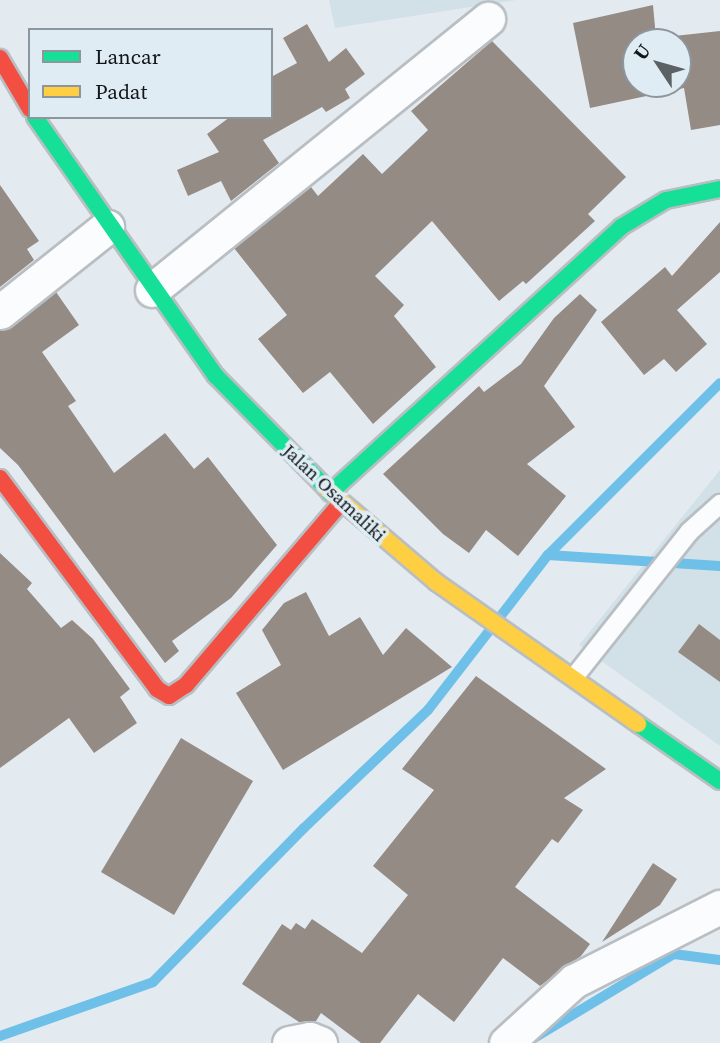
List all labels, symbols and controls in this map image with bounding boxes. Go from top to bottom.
legend [28,28,273,119]
north arrow [622,28,692,98]
text: U [627,39,656,65]
text: Lancar [95,42,161,71]
text: Padat [95,77,147,106]
street label: Jalan Osamaliki [278,439,390,547]

